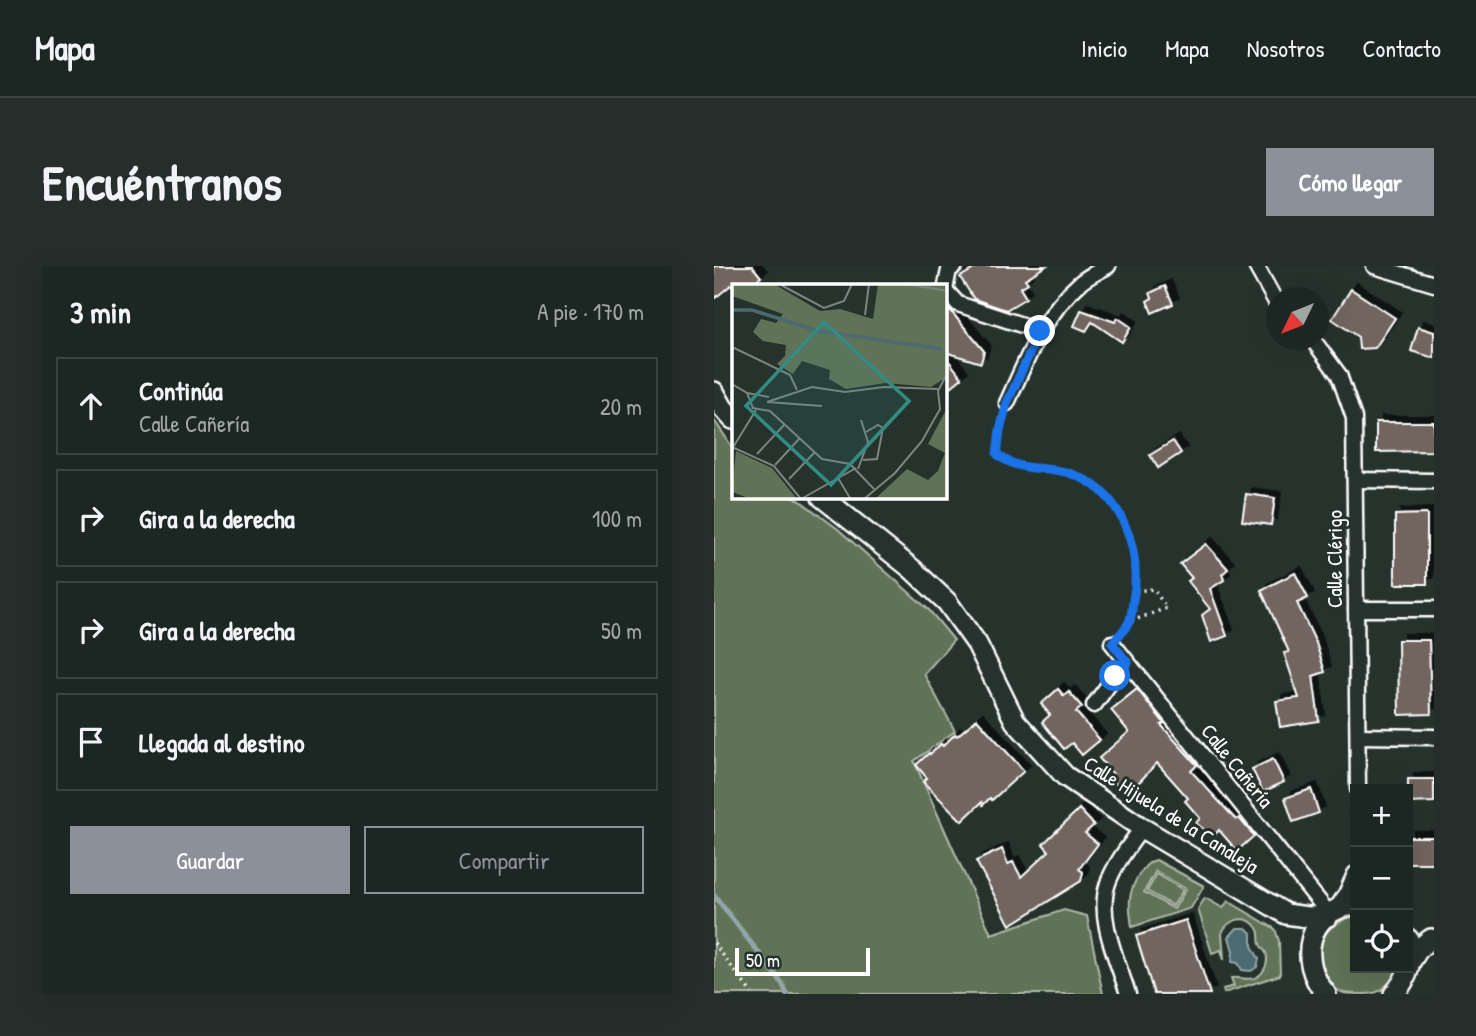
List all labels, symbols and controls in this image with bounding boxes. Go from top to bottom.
text: Mapa [35,26,95,70]
text: Inicio [1081,32,1127,64]
text: Mapa [1165,32,1209,64]
text: Nosotros [1247,32,1324,64]
text: Contacto [1362,32,1441,64]
button: Cómo llegar [1266,148,1434,216]
text: Encuéntranos [42,149,282,215]
inset map [732,284,947,499]
north arrow [1266,287,1329,350]
text: 3 min [70,292,131,332]
text: A pie · 170 m [537,296,644,327]
route end [1024,315,1055,346]
text: Continúa [139,373,223,408]
icon: ahead [72,387,110,425]
text: 20 m [600,391,642,422]
text: Calle Cañería [139,408,249,439]
icon: right [72,499,110,537]
text: Gira a la derecha [139,501,295,536]
text: 100 m [592,503,642,534]
street label: Calle Clérigo [1320,510,1349,608]
icon: right [72,611,110,649]
text: Gira a la derecha [139,613,295,648]
text: 50 m [601,615,642,646]
route start [1099,660,1130,691]
street label: Calle Cañería [1194,717,1280,814]
icon: arrive [72,723,110,761]
text: Llegada al destino [139,725,305,760]
street label: Calle Hijuela de la Canaleja [1078,749,1264,880]
map controls [1350,784,1413,973]
button: + [1350,784,1413,847]
button: Guardar [70,826,350,894]
button: Compartir [364,826,644,894]
button: − [1350,847,1413,910]
button: locate [1350,910,1413,973]
scale bar [735,945,870,977]
text: 50 m [746,947,780,973]

